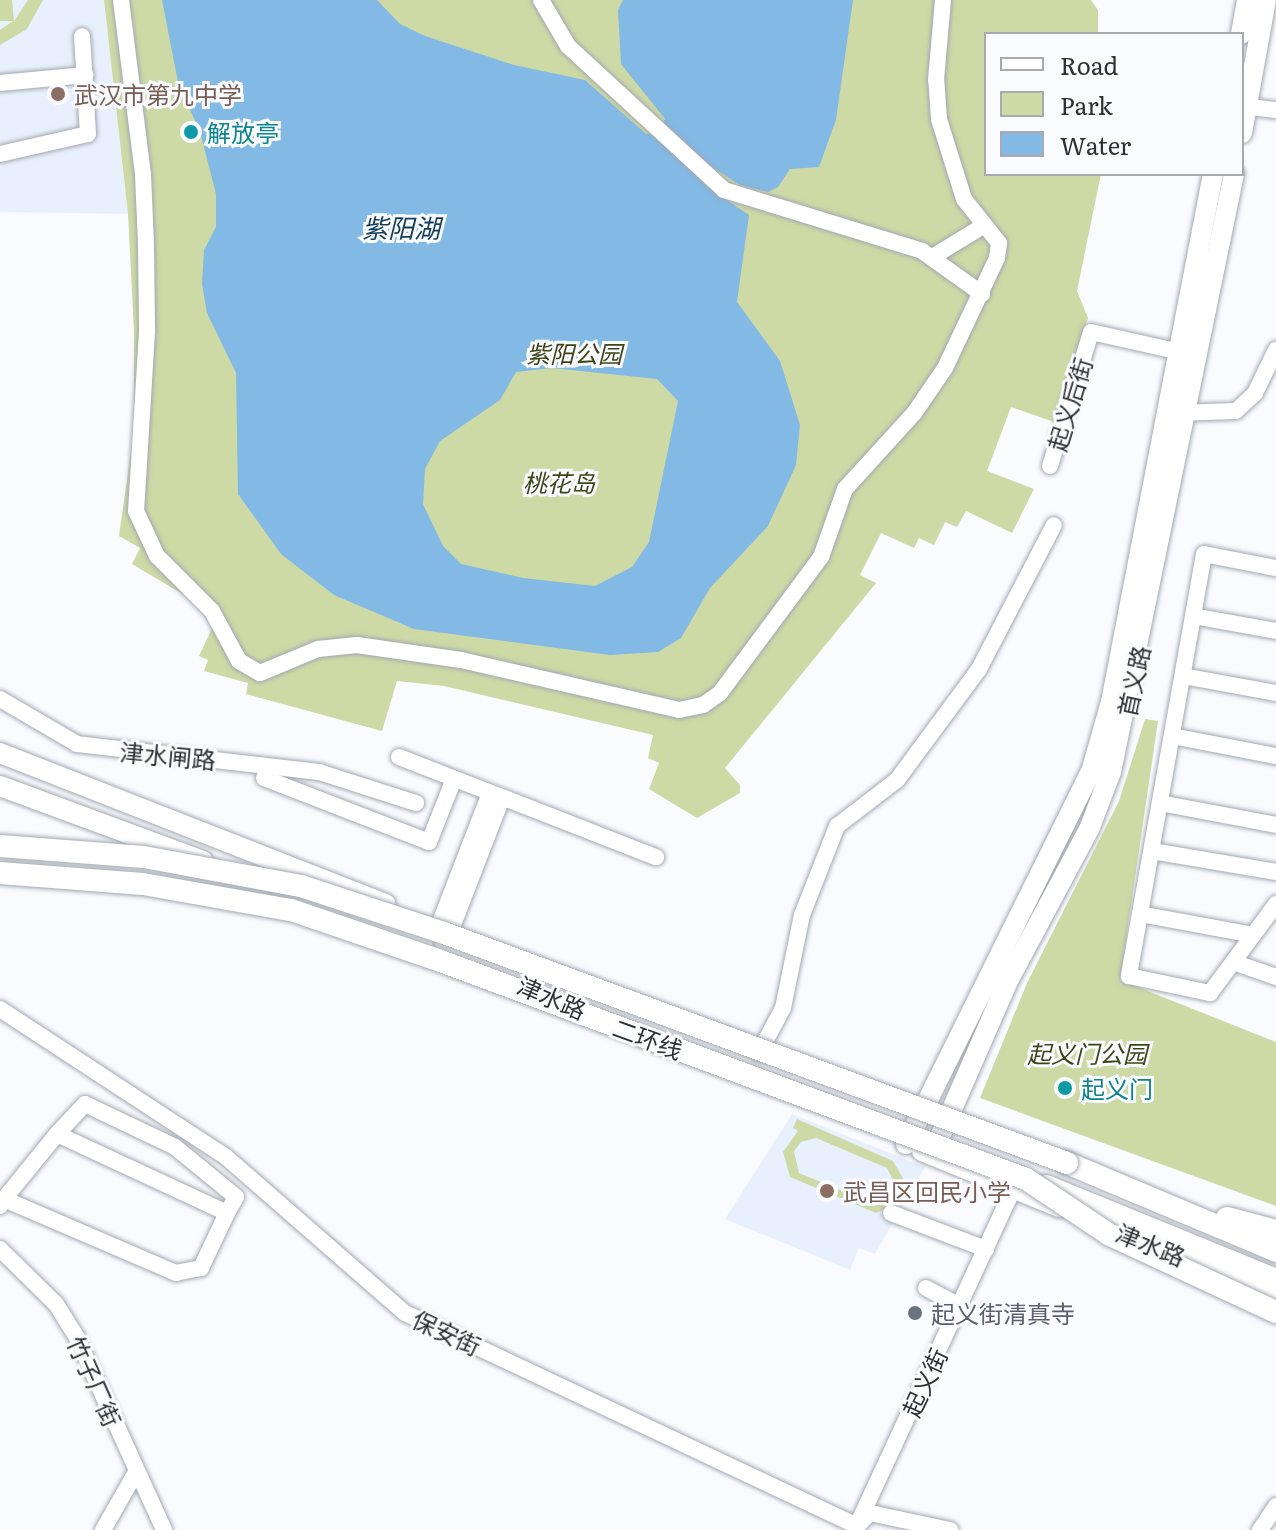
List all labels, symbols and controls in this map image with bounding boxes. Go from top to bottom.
legend [984,32,1244,176]
text: Road [1060,47,1118,82]
place label: 武汉市第九中学 [74,80,242,108]
marker: 武汉市第九中学 [49,85,67,103]
text: Park [1060,87,1113,122]
place label: 解放亭 [207,118,279,146]
marker: 解放亭 [182,123,200,141]
text: Water [1060,127,1131,162]
water label: 紫阳湖 [362,211,440,243]
park label: 紫阳公园 [526,339,622,367]
street label: 起义后街 [1041,354,1097,454]
park label: 桃花岛 [523,468,595,496]
street label: 首义路 [1111,643,1155,719]
street label: 津水闸路 [119,736,217,774]
street label: 津水路 [513,970,591,1024]
street label: 二环线 [609,1012,687,1064]
park label: 起义门公园 [1027,1039,1147,1067]
place label: 起义门 [1081,1074,1153,1102]
marker: 起义门 [1056,1079,1074,1097]
place label: 武昌区回民小学 [843,1177,1011,1205]
marker: 武昌区回民小学 [818,1182,836,1200]
street label: 津水路 [1112,1217,1190,1271]
place label: 起义街清真寺 [931,1299,1075,1327]
street label: 保安街 [408,1304,486,1360]
marker: 起义街清真寺 [906,1304,924,1322]
street label: 竹子厂街 [62,1331,128,1431]
street label: 起义街 [896,1343,952,1421]

